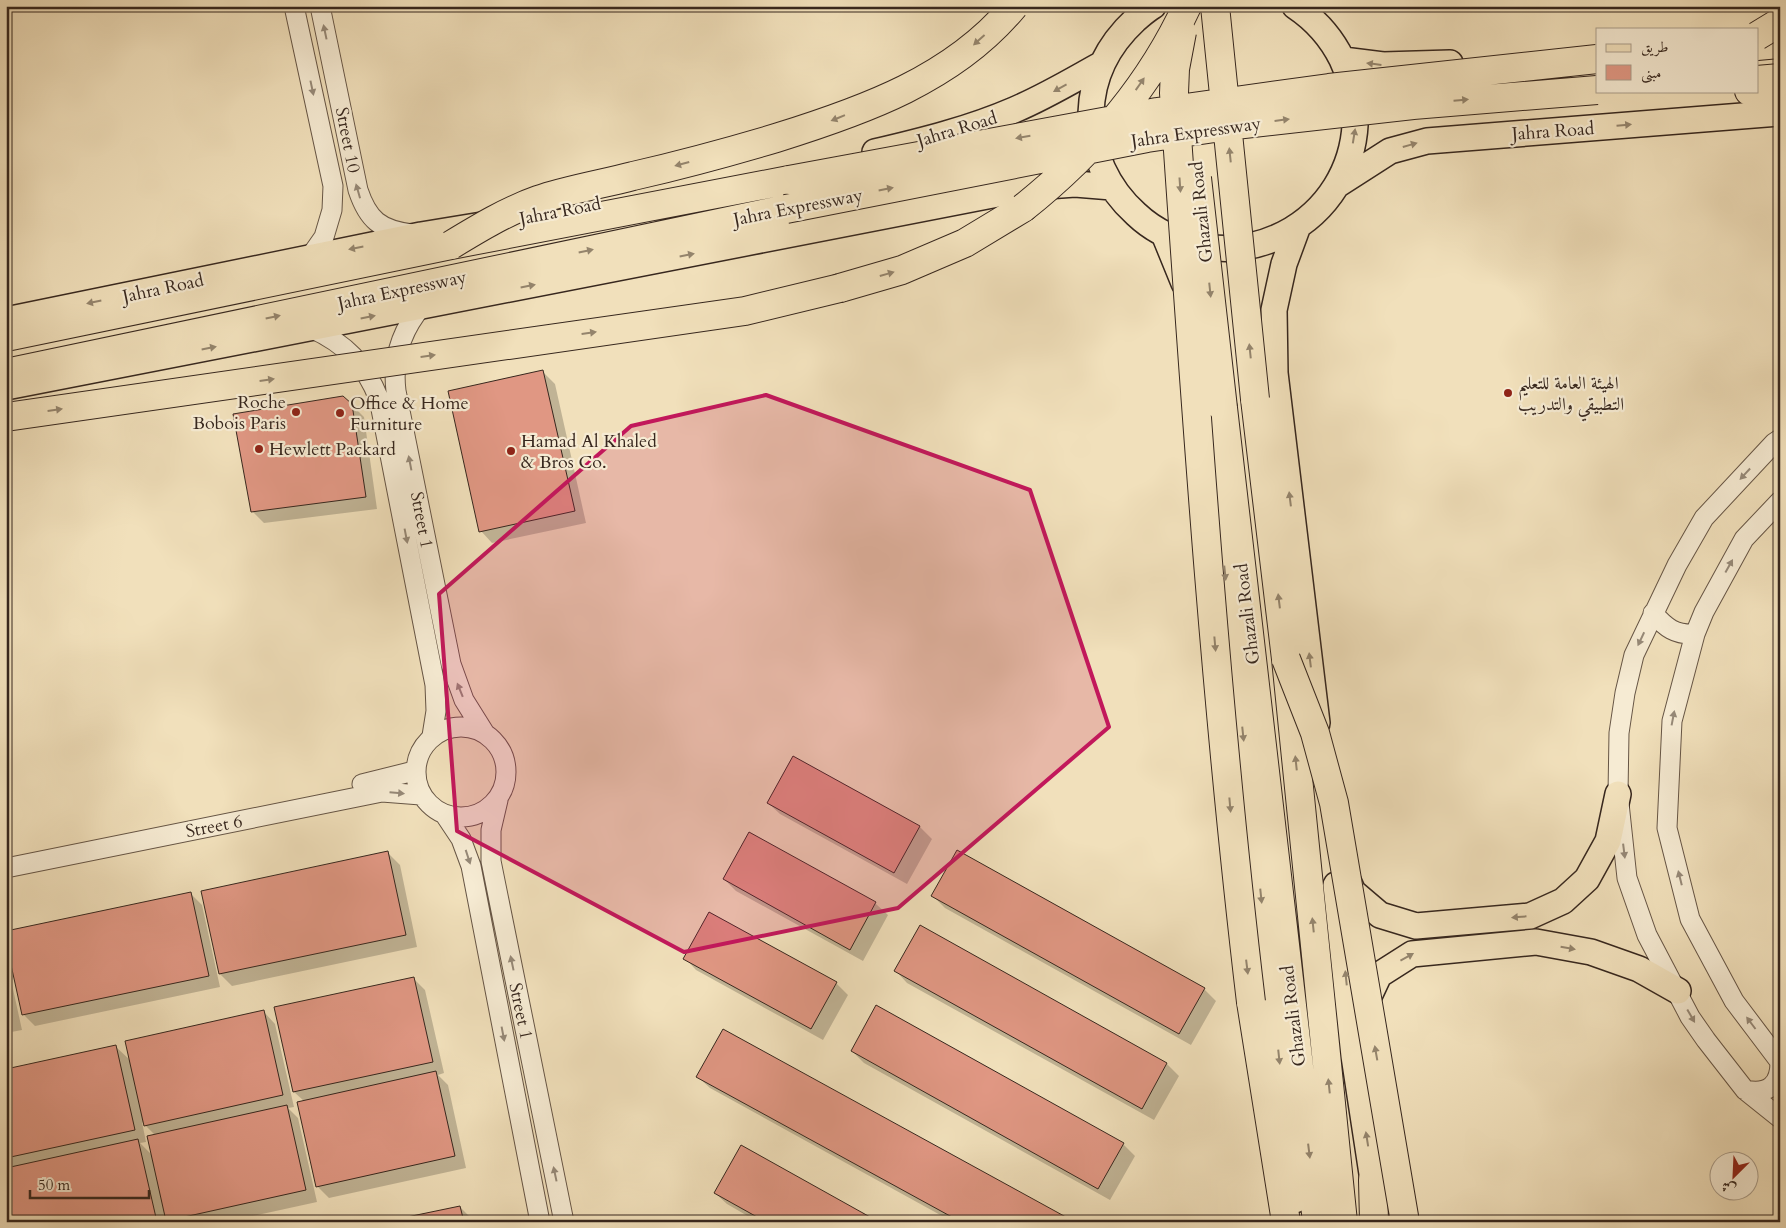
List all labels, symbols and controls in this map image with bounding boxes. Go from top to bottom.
one-way arrow [321,24,329,40]
legend [1596,28,1758,92]
one-way arrow [973,34,985,46]
text: طريق [1641,37,1668,57]
one-way arrow [1366,60,1382,68]
text: مبنى [1641,63,1661,84]
one-way arrow [1135,77,1145,91]
one-way arrow [308,80,316,96]
one-way arrow [1052,84,1067,92]
one-way arrow [1453,96,1469,104]
street label: Street 10 [329,105,366,175]
street label: Jahra Road [911,105,1001,154]
street label: Jahra Expressway [1126,111,1263,154]
one-way arrow [830,115,845,122]
one-way arrow [1274,115,1290,123]
street label: Jahra Road [1508,116,1595,147]
one-way arrow [1616,121,1632,129]
one-way arrow [1350,128,1358,144]
one-way arrow [1015,133,1030,141]
one-way arrow [1403,141,1418,149]
one-way arrow [1226,146,1234,162]
one-way arrow [674,160,689,168]
street label: Ghazali Road [1184,160,1219,264]
one-way arrow [1176,177,1184,193]
street label: Jahra Expressway [728,183,865,233]
one-way arrow [354,184,362,199]
one-way arrow [878,185,894,193]
street label: Jahra Road [514,191,603,232]
one-way arrow [349,244,364,252]
one-way arrow [578,247,594,255]
one-way arrow [680,251,696,259]
street label: Jahra Expressway [332,265,469,317]
street label: Jahra Road [117,268,206,310]
one-way arrow [880,270,895,278]
one-way arrow [520,282,535,290]
one-way arrow [1206,282,1214,298]
one-way arrow [86,298,102,306]
one-way arrow [265,313,281,321]
one-way arrow [361,313,376,321]
one-way arrow [581,329,597,337]
one-way arrow [201,343,217,351]
one-way arrow [1246,343,1254,359]
one-way arrow [420,352,436,360]
place label: الهيئة العامة للتعليم التطبيقي والتدريب [1518,371,1624,422]
one-way arrow [260,375,276,383]
marker: الهيئة العامة للتعليم التطبيقي والتدريب [1502,387,1514,399]
place label: Roche Bobois Paris [193,390,286,436]
place label: Office & Home Furniture [350,391,469,437]
one-way arrow [47,406,63,414]
marker: Roche Bobois Paris [290,406,302,418]
marker: Office & Home Furniture [334,407,346,419]
place label: Hamad Al Khaled & Bros Co. [521,429,657,475]
place label: Hewlett Packard [269,437,396,462]
marker: Hewlett Packard [253,443,265,455]
marker: Hamad Al Khaled & Bros Co. [505,445,517,457]
one-way arrow [406,455,414,471]
one-way arrow [1739,467,1751,479]
street label: Street 1 [404,490,439,551]
one-way arrow [1286,490,1294,506]
one-way arrow [403,528,411,544]
one-way arrow [1725,560,1734,573]
street label: Ghazali Road [1229,562,1266,666]
one-way arrow [1222,565,1230,581]
one-way arrow [1275,593,1283,609]
one-way arrow [1637,632,1645,646]
one-way arrow [1211,636,1219,652]
one-way arrow [1305,652,1313,668]
one-way arrow [455,683,463,697]
one-way arrow [1670,709,1678,725]
one-way arrow [1239,726,1247,742]
one-way arrow [1292,755,1300,771]
one-way arrow [390,790,406,798]
one-way arrow [1226,798,1234,814]
street label: Street 6 [184,809,245,844]
one-way arrow [1620,843,1628,859]
one-way arrow [465,850,472,865]
one-way arrow [1675,871,1683,886]
one-way arrow [1257,888,1265,904]
one-way arrow [1511,913,1527,921]
one-way arrow [1309,916,1317,932]
one-way arrow [1560,944,1576,952]
one-way arrow [1400,953,1415,961]
one-way arrow [507,955,515,971]
one-way arrow [1243,959,1251,975]
street label: Ghazali Road [1275,964,1312,1068]
one-way arrow [1342,970,1350,986]
street label: Street 1 [502,980,539,1042]
one-way arrow [1686,1010,1695,1023]
one-way arrow [1745,1017,1756,1030]
one-way arrow [500,1026,508,1042]
one-way arrow [1372,1045,1380,1061]
one-way arrow [1275,1050,1283,1066]
one-way arrow [1325,1078,1333,1094]
one-way arrow [1363,1131,1371,1147]
one-way arrow [1305,1144,1313,1160]
north arrow [1708,1150,1758,1200]
one-way arrow [550,1166,558,1182]
scale bar [30,1168,149,1200]
text: 50 m [38,1175,70,1195]
text: ش [1719,1176,1739,1199]

